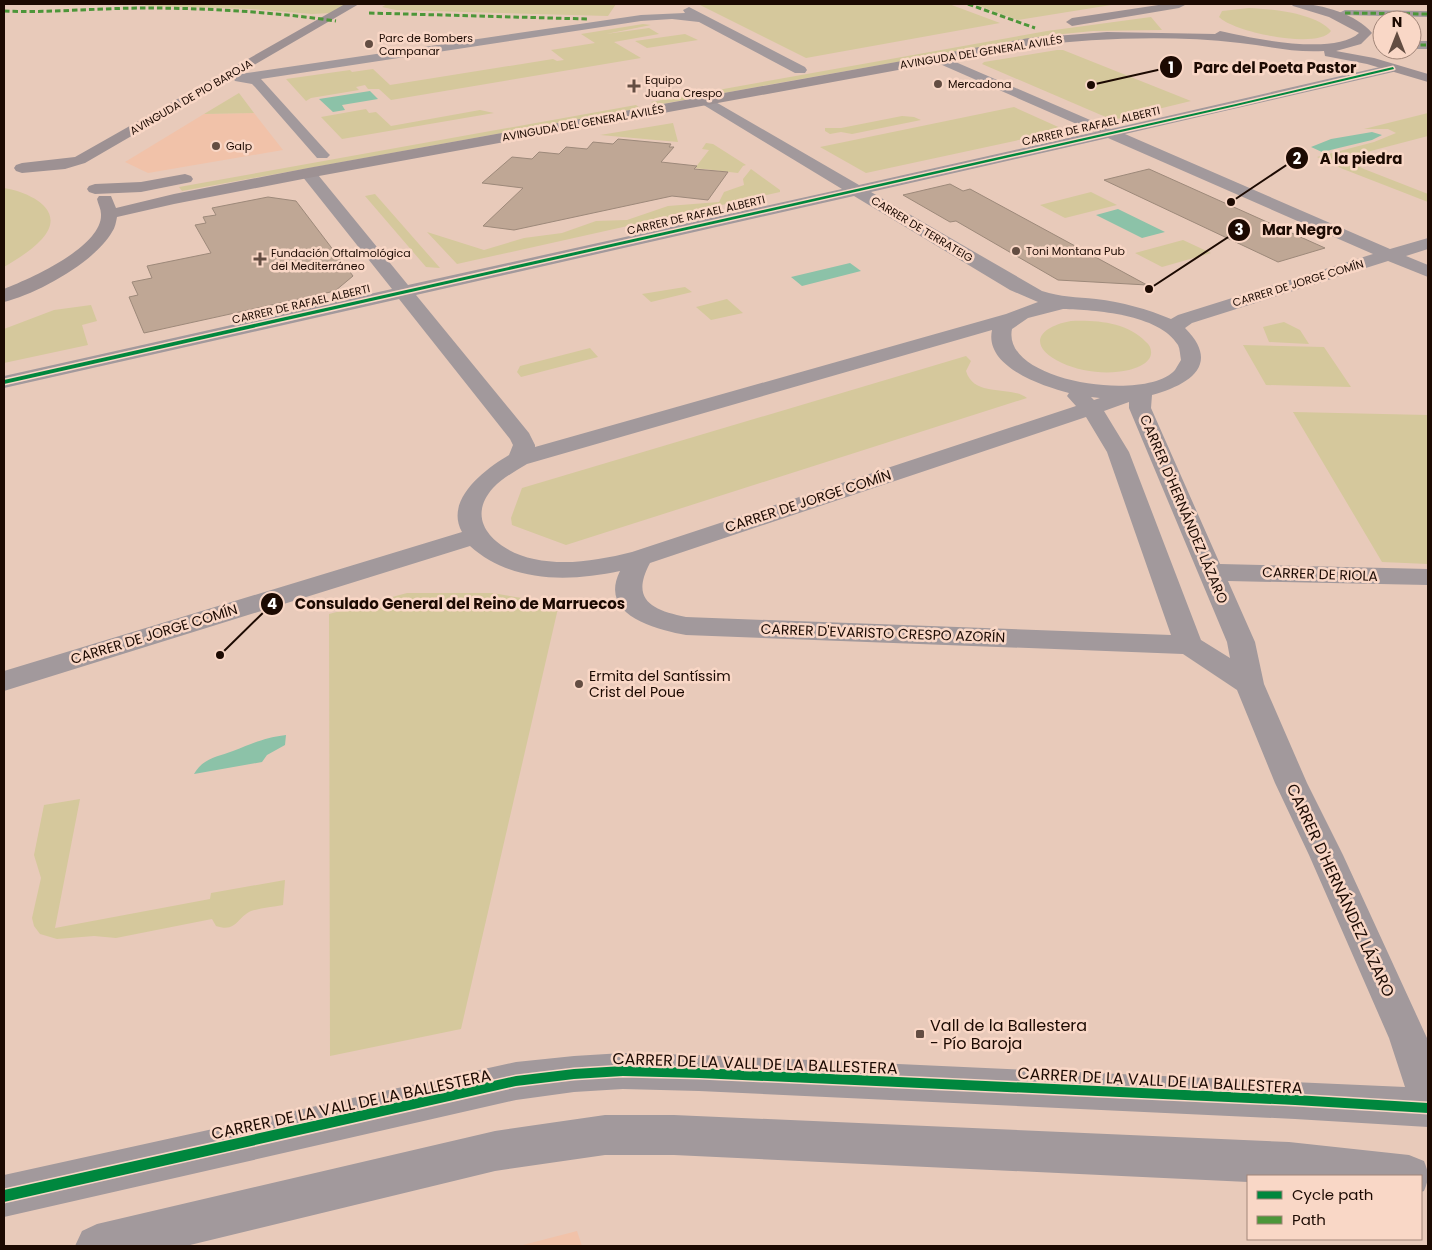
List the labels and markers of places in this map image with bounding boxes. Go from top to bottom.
place label: Parc de Bombers Campanar [379,30,473,59]
marker: Parc de Bombers Campanar [363,38,375,50]
callout: Parc del Poeta Pastor [1158,52,1366,82]
place label: Equipo Juana Crespo [645,72,722,101]
place label: Mercadona [948,76,1011,92]
marker: Mercadona [932,78,944,90]
marker: Equipo Juana Crespo [627,79,641,93]
place label: Galp [226,138,252,154]
marker: Galp [210,140,222,152]
callout: A la piedra [1285,143,1413,173]
callout: Mar Negro [1227,215,1352,245]
place label: Toni Montana Pub [1026,243,1125,259]
place label: Fundación Oftalmológica del Mediterráneo [271,245,411,274]
marker: Toni Montana Pub [1010,245,1022,257]
marker: Fundación Oftalmológica del Mediterráneo [253,252,267,266]
callout: Consulado General del Reino de Marruecos [260,589,635,619]
place label: Ermita del Santíssim Crist del Poue [589,666,731,702]
marker: Ermita del Santíssim Crist del Poue [573,678,585,690]
place label: Vall de la Ballestera - Pío Baroja [930,1014,1087,1055]
marker: Vall de la Ballestera - Pío Baroja [914,1028,926,1040]

